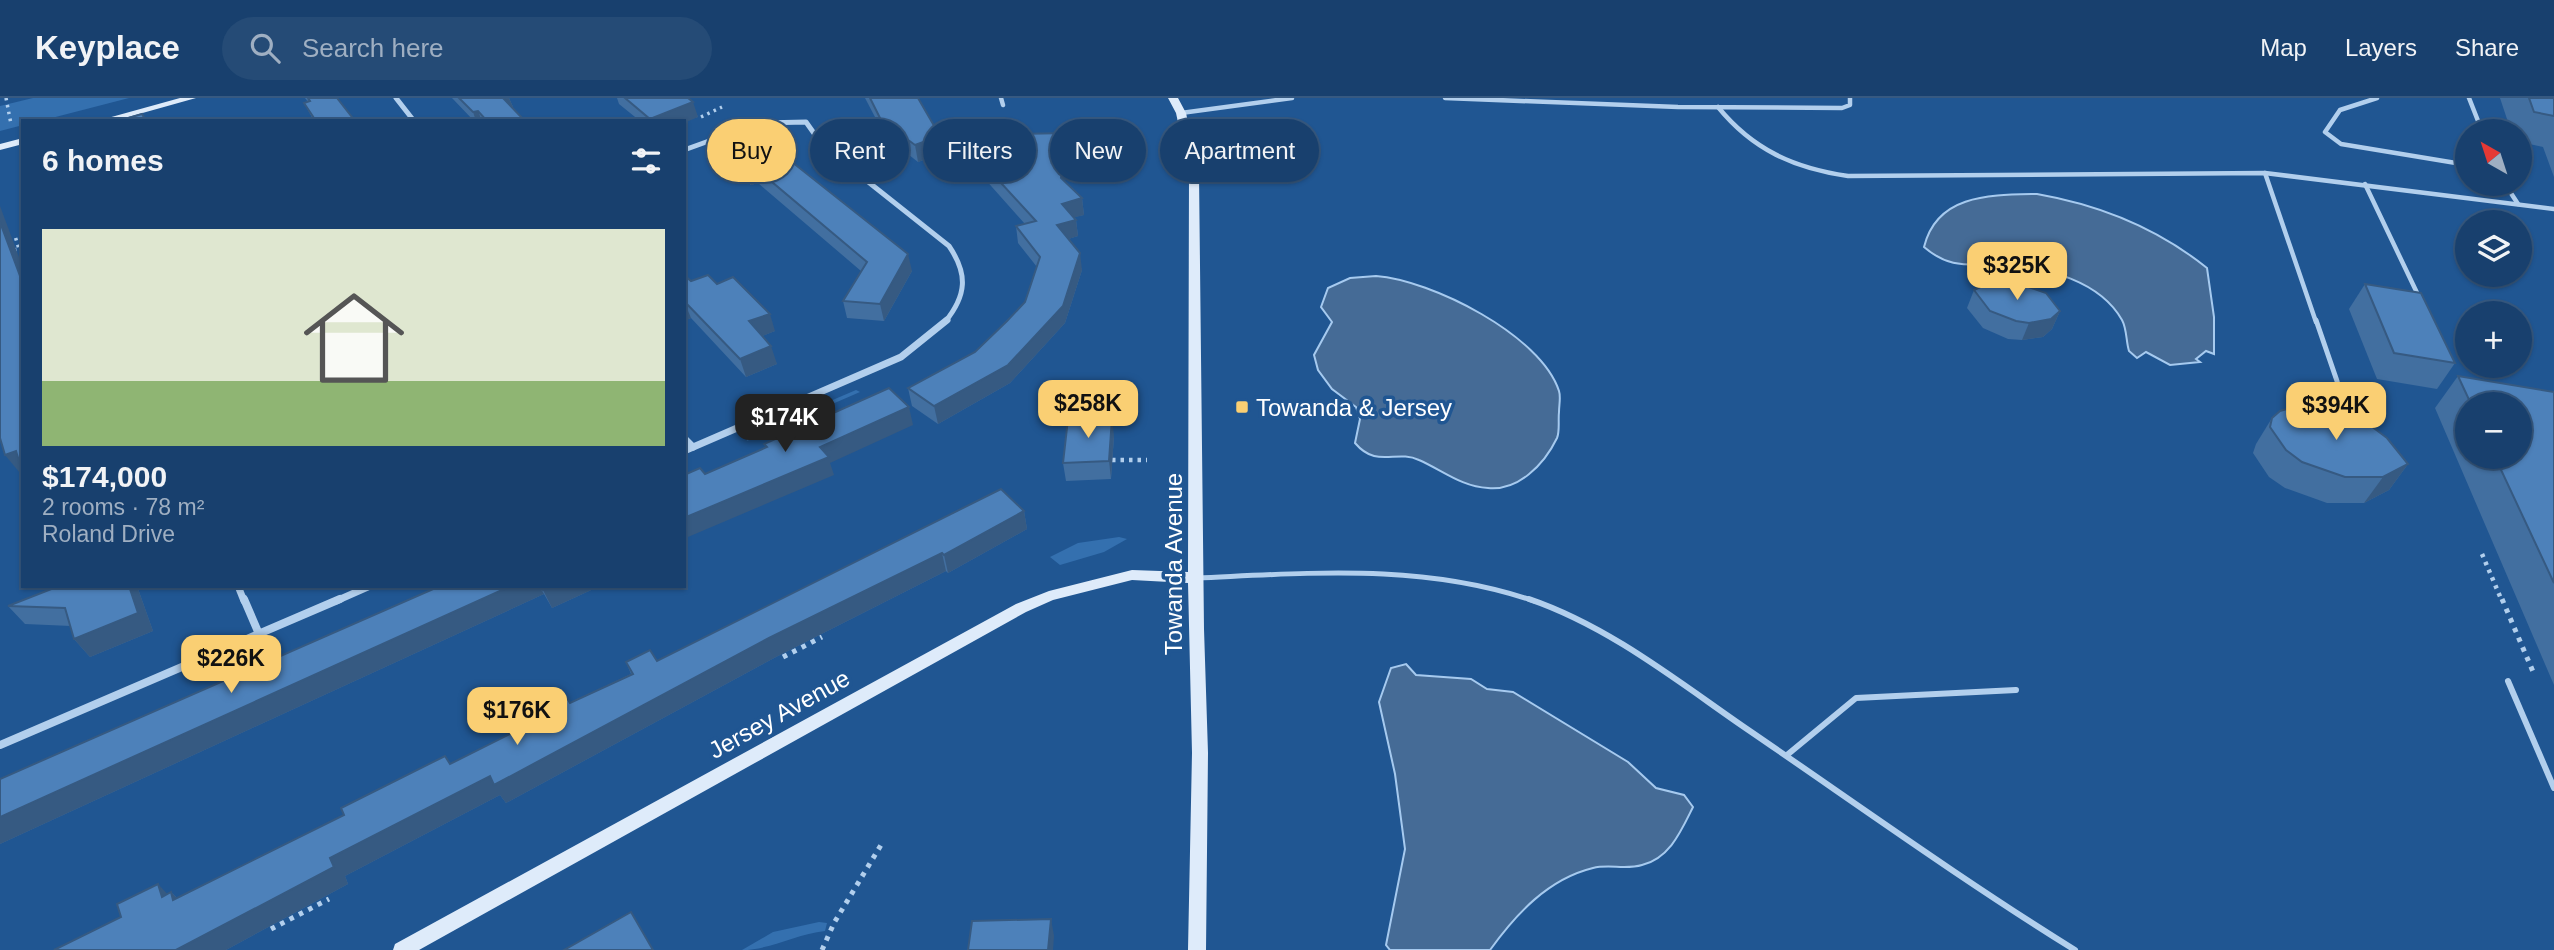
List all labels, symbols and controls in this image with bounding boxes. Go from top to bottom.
search box [222,17,712,80]
text: Keyplace [35,29,180,66]
icon: search [246,29,284,67]
text: Search here [302,33,444,63]
text: Map [2260,34,2307,61]
text: Layers [2345,34,2417,61]
text: Share [2455,34,2519,61]
chip: Buy [707,119,796,182]
chip: Rent [810,119,909,182]
chip: Filters [923,119,1036,182]
chip: New [1050,119,1146,182]
chip: Apartment [1160,119,1319,182]
north arrow [2455,119,2532,196]
map controls [2455,119,2532,469]
icon: filters [627,142,665,180]
text: 6 homes [42,144,164,177]
button: layers [2455,210,2532,287]
pin: $325K [1968,242,2066,302]
text: $325K [1983,252,2051,278]
icon: home [291,275,417,401]
button: + [2455,301,2532,378]
pin: $258K [1039,380,1137,440]
pin: $394K [2287,382,2385,442]
text: $258K [1054,390,1122,416]
text: $394K [2302,392,2370,418]
button: − [2455,392,2532,469]
pin: $174K [736,394,834,454]
place label: Towanda & Jersey [1256,394,1452,421]
marker: Towanda & Jersey [1234,399,1250,415]
text: $174K [751,404,819,430]
text: $174,000 [42,460,167,493]
street label: Towanda Avenue [1160,473,1187,655]
text: 2 rooms · 78 m² [42,494,204,520]
text: Roland Drive [42,521,175,547]
pin: $226K [182,636,280,695]
text: $226K [197,645,265,671]
street label: Jersey Avenue [704,664,854,764]
pin: $176K [468,688,566,747]
text: $176K [483,697,551,723]

